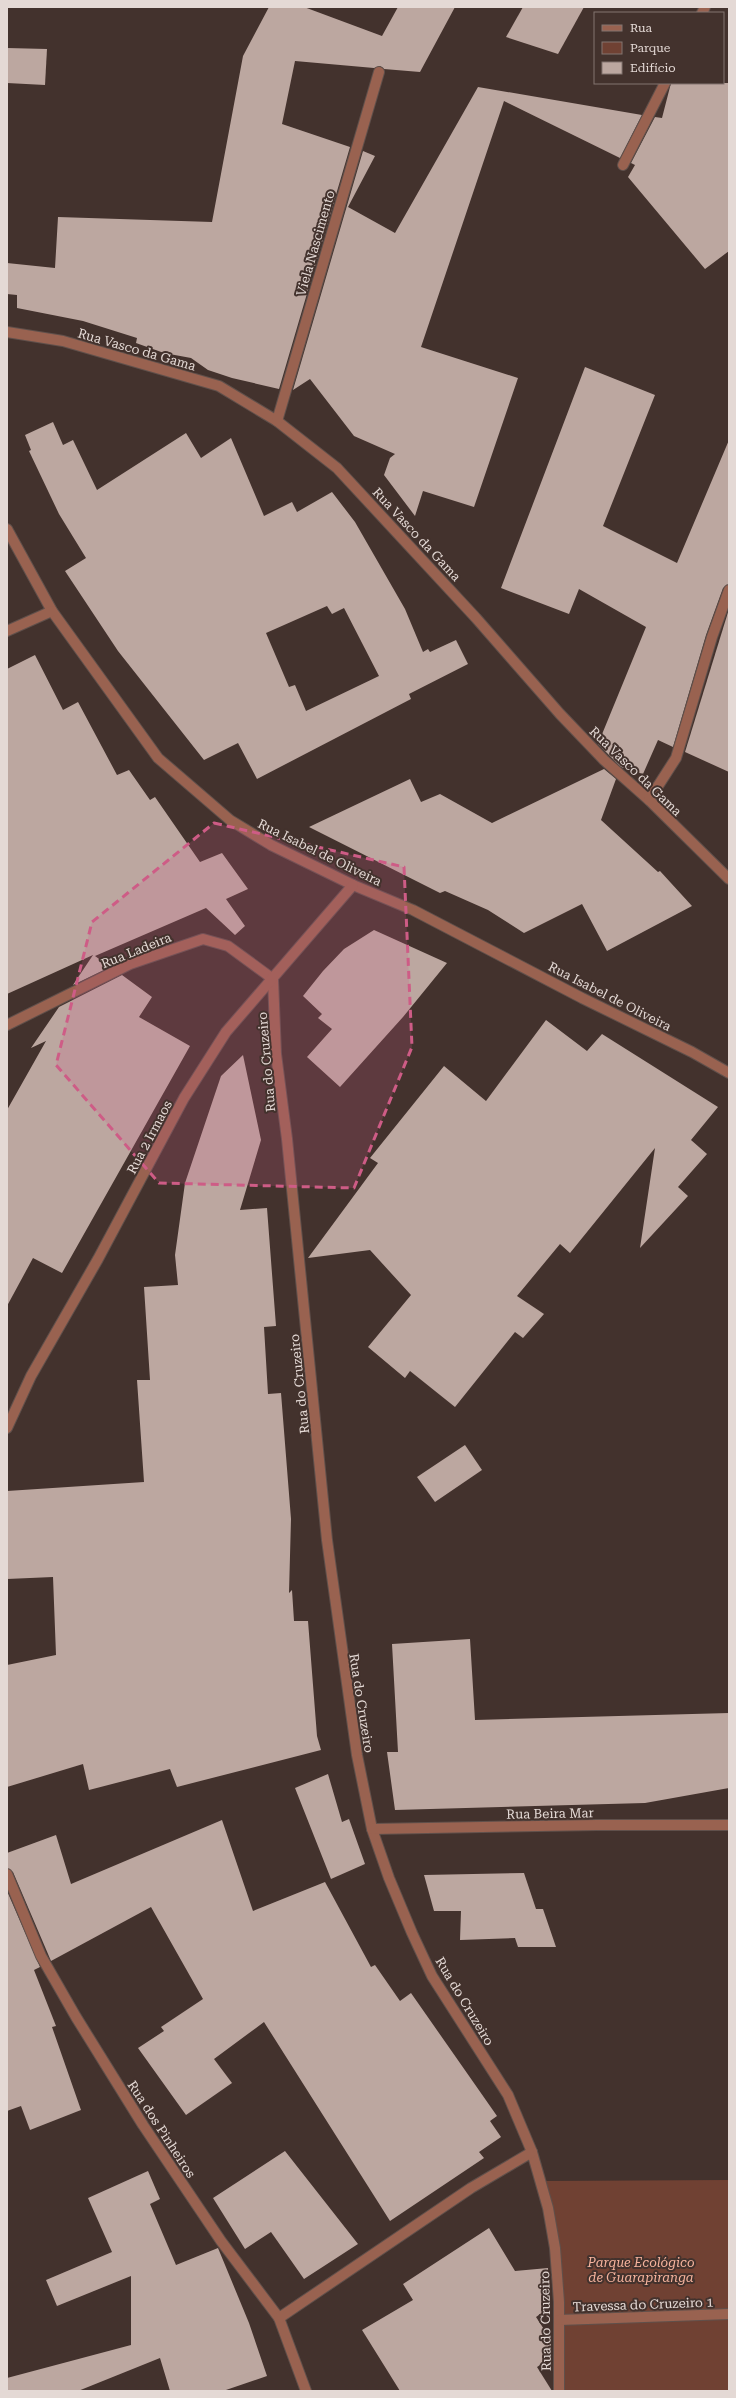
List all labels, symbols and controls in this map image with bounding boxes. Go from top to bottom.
legend [594,12,724,84]
text: Rua [630,21,653,35]
text: Parque [630,41,671,55]
text: Edifício [630,61,676,75]
street label: Viela Nascimento [293,188,338,298]
street label: Rua Vasco da Gama [76,325,198,374]
street label: Rua Vasco da Gama [370,485,464,584]
street label: Rua Vasco da Gama [587,724,685,819]
street label: Rua Isabel de Oliveira [255,816,384,889]
street label: Rua Ladeira [99,930,173,971]
street label: Rua Isabel de Oliveira [546,959,674,1034]
street label: Rua do Cruzeiro [255,1011,278,1113]
street label: Rua 2 Irmaos [124,1098,175,1176]
street label: Rua do Cruzeiro [287,1333,312,1435]
street label: Rua do Cruzeiro [346,1652,377,1754]
street label: Rua Beira Mar [506,1805,595,1822]
street label: Rua do Cruzeiro [432,1954,497,2048]
street label: Rua dos Pinheiros [125,2078,199,2181]
park label: Parque Ecológico de Guarapiranga [586,2255,695,2285]
street label: Rua do Cruzeiro [537,2271,554,2371]
street label: Travessa do Cruzeiro 1 [572,2295,714,2314]

